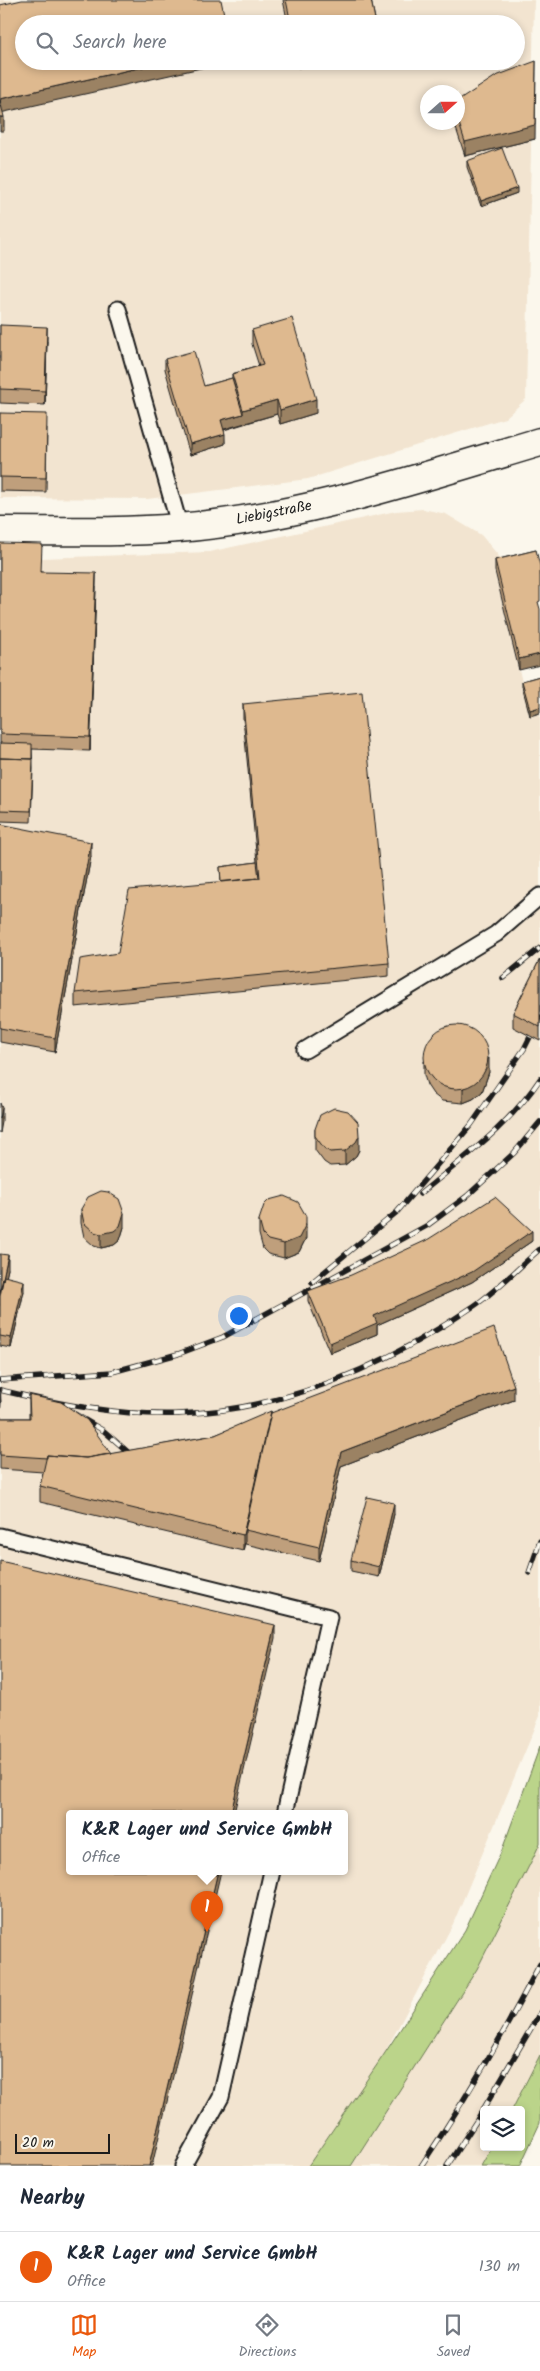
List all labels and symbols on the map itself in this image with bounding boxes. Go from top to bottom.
north arrow [420,85,465,130]
street label: Liebigstraße [234,494,314,532]
your location [226,1303,252,1329]
pin: 1 [191,1891,223,1932]
scale bar [15,2131,110,2154]

